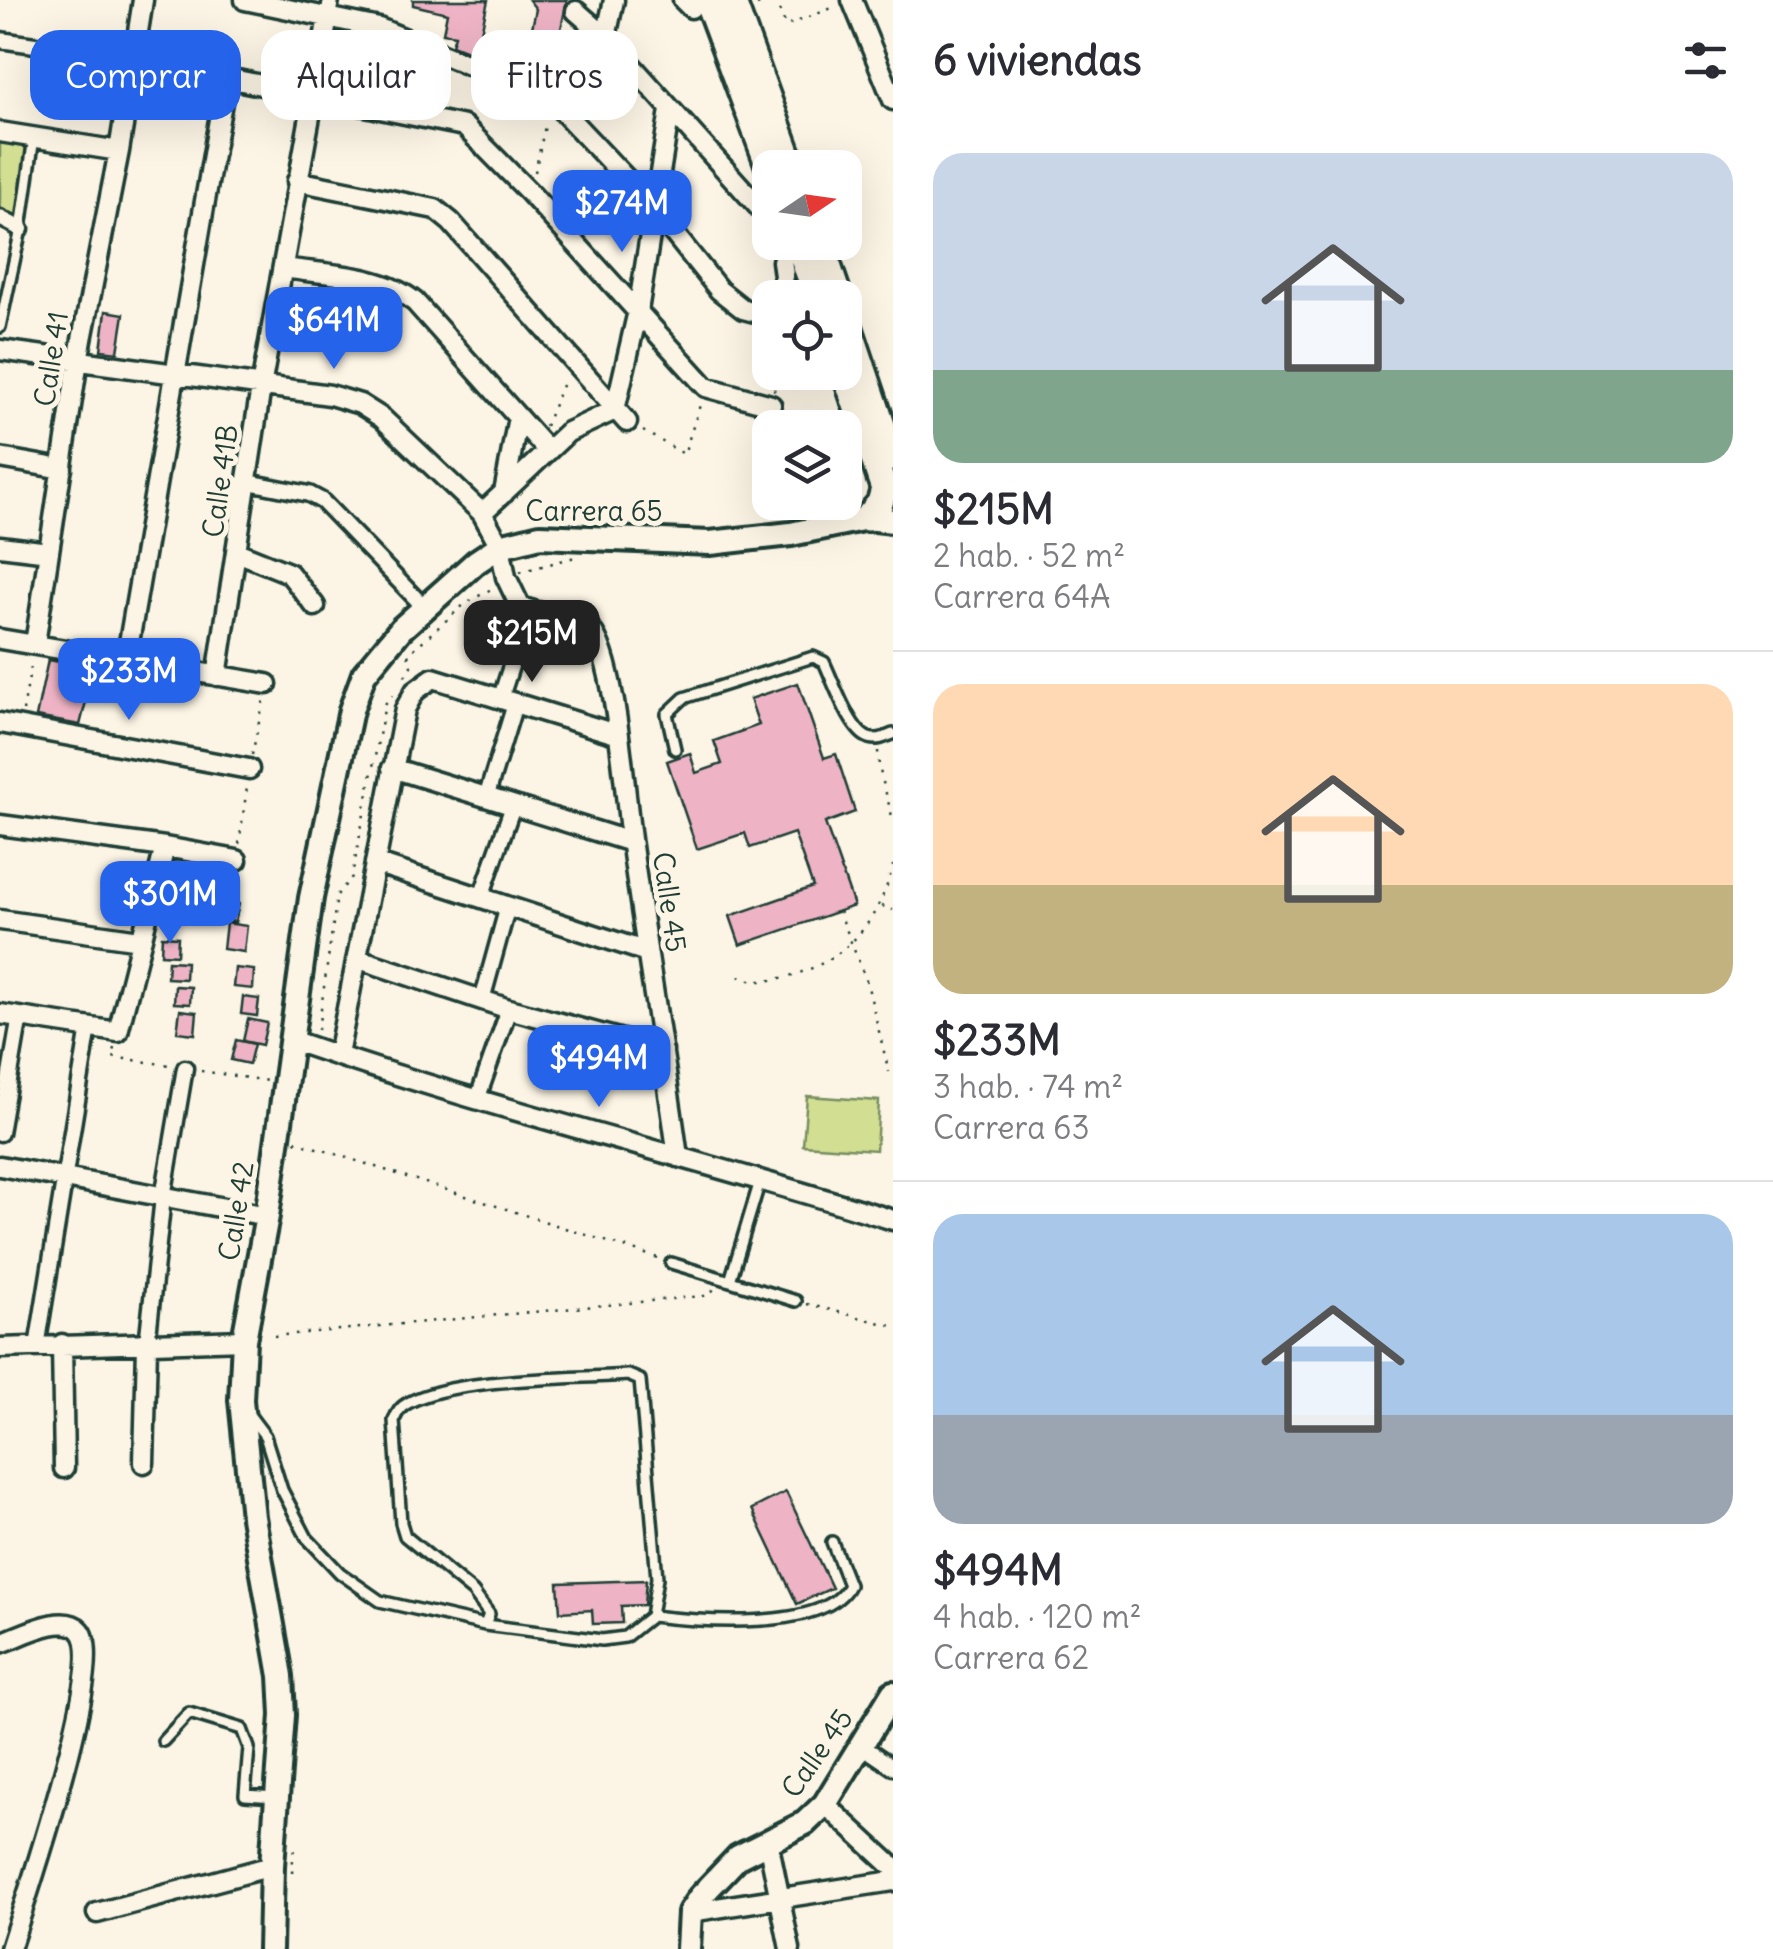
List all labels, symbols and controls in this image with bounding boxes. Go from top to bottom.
chip: Comprar [30,30,241,120]
chip: Alquilar [261,30,451,120]
chip: Filtros [471,30,638,120]
icon: filters [1678,33,1733,88]
text: 6 viviendas [933,34,1142,86]
north arrow [752,150,862,260]
map controls [752,150,862,520]
pin: $274M [552,170,692,255]
text: $274M [575,182,669,223]
icon: home [1243,218,1423,398]
button: locate [752,280,862,390]
pin: $641M [264,287,404,372]
text: $641M [287,299,381,340]
street label: Calle 41 [26,309,76,409]
button: layers [752,410,862,520]
street label: Calle 41B [194,422,246,540]
text: $215M [933,483,1054,535]
street label: Carrera 65 [525,493,663,529]
text: 2 hab. · 52 m² [933,535,1125,576]
text: Carrera 64A [933,576,1111,617]
pin: $215M [462,600,602,685]
text: $215M [486,612,578,653]
pin: $233M [59,638,199,723]
text: $233M [80,650,178,691]
icon: home [1243,749,1423,929]
street label: Calle 45 [645,850,695,954]
pin: $301M [100,861,240,946]
text: $301M [122,873,218,914]
text: $233M [933,1014,1061,1066]
pin: $494M [529,1025,669,1110]
text: $494M [549,1037,649,1078]
text: 3 hab. · 74 m² [933,1066,1123,1107]
text: Carrera 63 [933,1107,1090,1148]
street label: Calle 42 [210,1159,262,1263]
icon: home [1243,1279,1423,1459]
text: $494M [933,1544,1063,1596]
text: 4 hab. · 120 m² [933,1596,1141,1637]
text: Carrera 62 [933,1637,1089,1678]
street label: Calle 45 [773,1701,861,1805]

